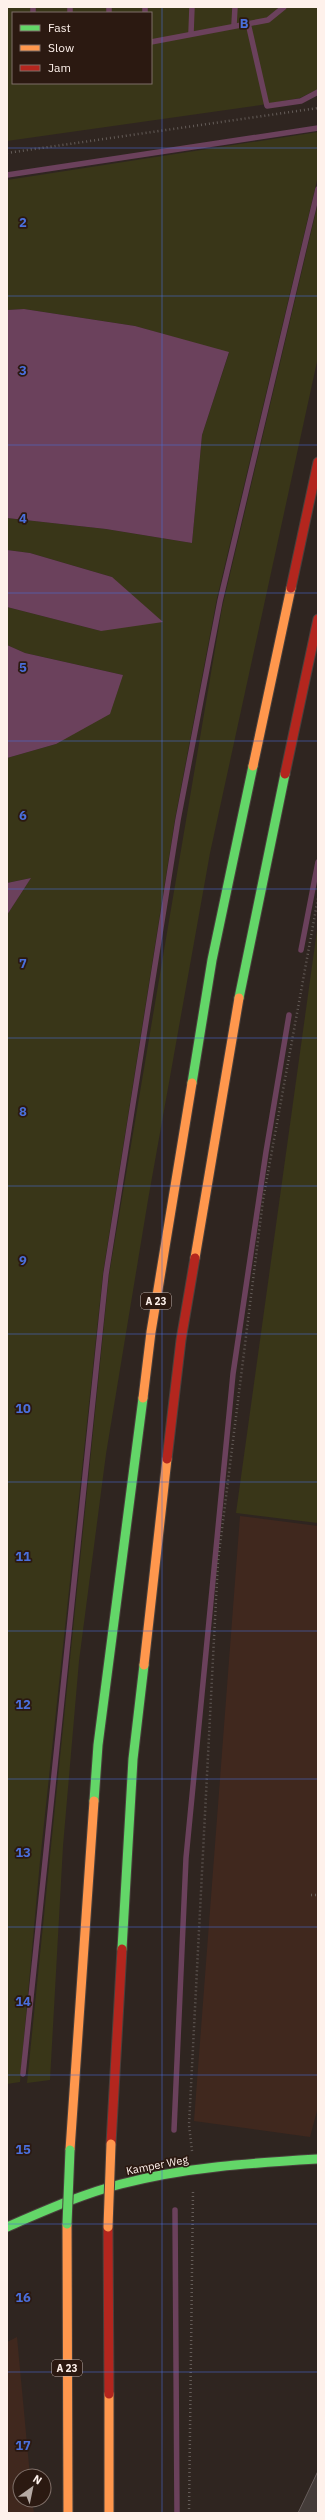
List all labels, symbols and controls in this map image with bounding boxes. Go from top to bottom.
legend [12,12,152,84]
text: B [240,15,249,32]
text: Fast [48,20,71,35]
text: Slow [48,40,74,55]
text: Jam [48,60,71,75]
text: 2 [19,214,27,231]
text: 3 [19,362,27,379]
text: 4 [19,510,27,527]
text: 5 [19,659,27,676]
text: 6 [19,807,27,824]
text: 7 [19,955,27,972]
text: 8 [19,1103,27,1120]
text: 9 [19,1252,27,1269]
road number: A 23 [141,1293,171,1309]
text: 10 [15,1400,31,1417]
text: 11 [15,1548,31,1565]
text: 12 [15,1696,31,1713]
text: 13 [15,1844,31,1861]
text: 14 [15,1993,31,2010]
text: 15 [15,2141,31,2158]
street label: Kamper Weg [125,2152,189,2178]
text: 16 [15,2289,31,2306]
road number: A 23 [52,2360,82,2376]
text: 17 [15,2437,31,2454]
north arrow [12,2468,52,2508]
text: N [30,2472,45,2488]

